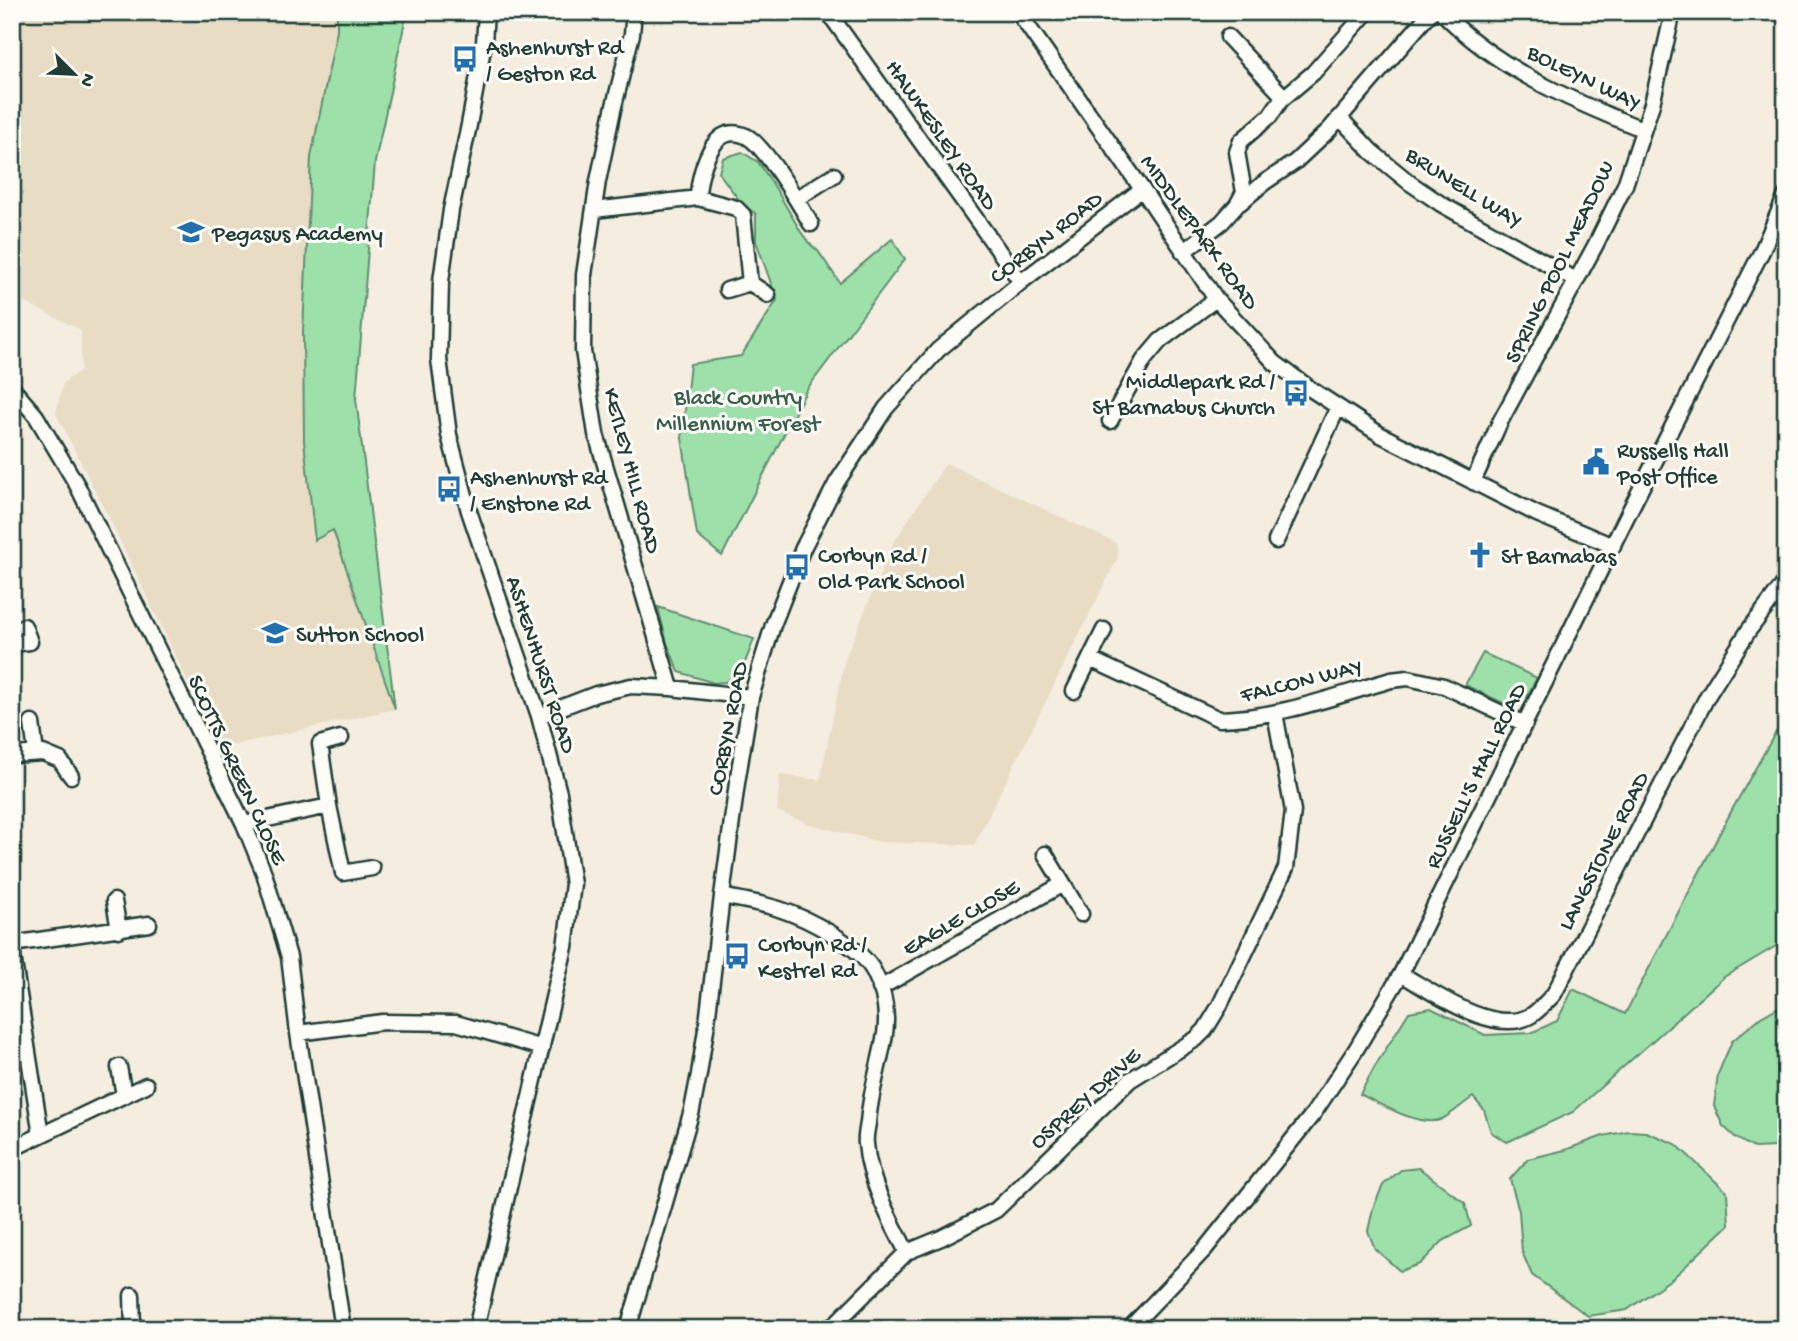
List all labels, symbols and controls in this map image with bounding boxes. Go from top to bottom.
place label: Ashenhurst Rd / Geston Rd [486,36,625,89]
north arrow [38,38,108,108]
street label: BOLEYN WAY [1521,40,1645,118]
bus stop icon: Ashenhurst Rd / Geston Rd [450,44,480,74]
street label: HAWKESLEY ROAD [878,56,1003,217]
text: N [73,69,99,90]
street label: BRUNELL WAY [1399,142,1526,236]
street label: MIDDLEPARK ROAD [1133,150,1264,317]
street label: SPRING POOL MEADOW [1500,157,1622,368]
street label: CORBYN ROAD [985,186,1110,291]
school or university icon: Pegasus Academy [176,217,206,247]
place label: Pegasus Academy [211,222,383,249]
place label: Middlepark Rd / St Barnabus Church [1092,370,1275,423]
bus stop icon: Middlepark Rd / St Barnabus Church [1281,378,1311,408]
street label: KETLEY HILL ROAD [596,385,666,558]
park label: Black Country Millennium Forest [656,386,822,439]
place label: Russells Hall Post Office [1616,439,1729,492]
public building icon: Russells Hall Post Office [1581,447,1611,477]
place label: Ashenhurst Rd / Enstone Rd [470,466,609,519]
bus stop icon: Ashenhurst Rd / Enstone Rd [434,474,464,504]
church icon: St Barnabas [1465,540,1495,570]
place label: Corbyn Rd / Old Park School [818,544,965,597]
place label: St Barnabas [1501,545,1617,572]
bus stop icon: Corbyn Rd / Old Park School [782,552,812,582]
street label: ASHENHURST ROAD [498,573,581,758]
school or university icon: Sutton School [260,618,290,648]
place label: Sutton School [296,623,424,650]
street label: FALCON WAY [1237,654,1365,711]
street label: CORBYN ROAD [703,659,756,798]
street label: SCOTTS GREEN CLOSE [180,671,292,871]
street label: RUSSELL'S HALL ROAD [1420,678,1534,874]
street label: LANGSTONE ROAD [1554,767,1657,935]
street label: EAGLE CLOSE [899,874,1026,963]
place label: Corbyn Rd / Kestrel Rd [758,933,867,986]
bus stop icon: Corbyn Rd / Kestrel Rd [722,941,752,971]
street label: OSPREY DRIVE [1026,1042,1148,1156]

